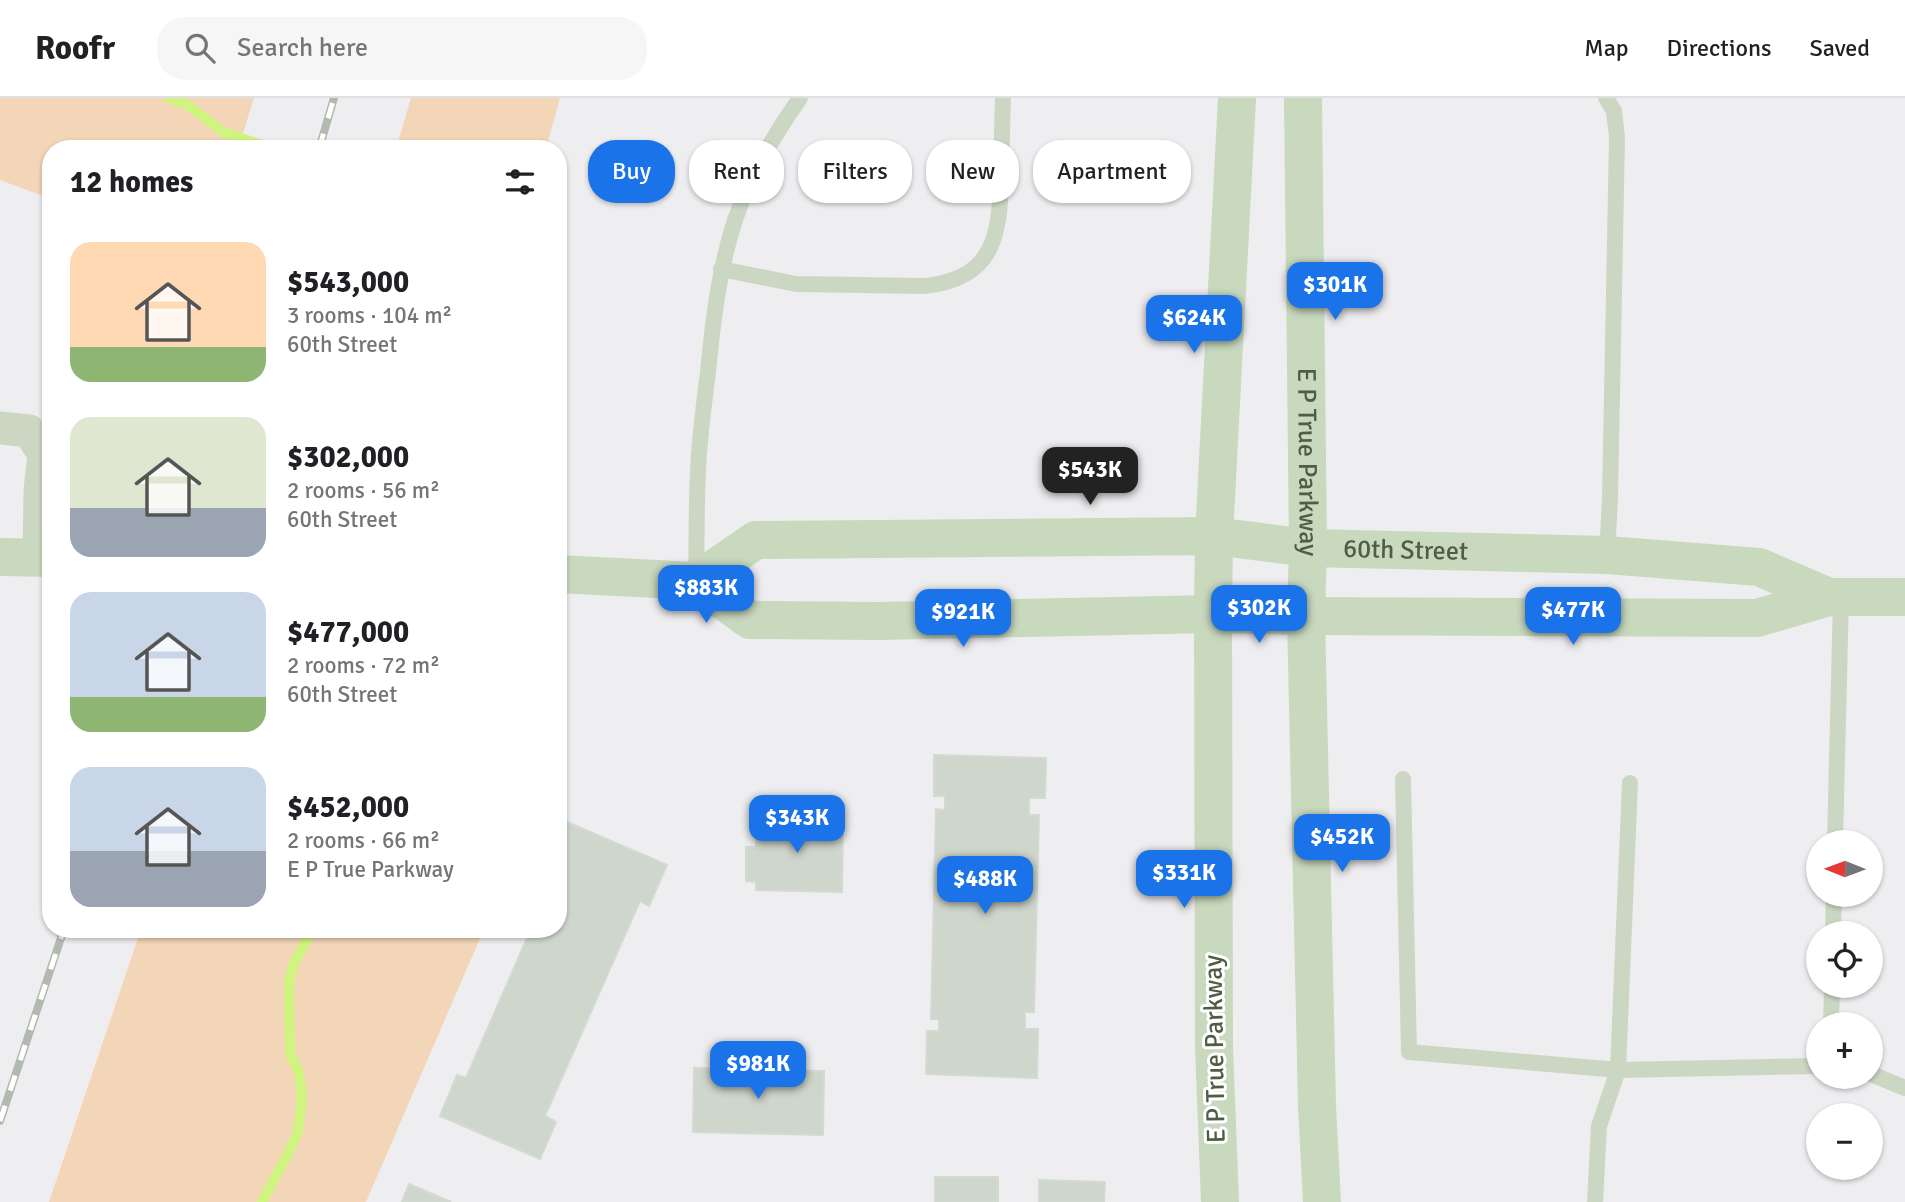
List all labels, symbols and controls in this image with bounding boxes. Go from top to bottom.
search box [157,17,647,80]
text: Roofr [35,28,115,69]
icon: search [181,29,219,67]
text: Search here [237,32,368,64]
text: Map [1584,33,1629,63]
text: Directions [1667,33,1772,63]
text: Saved [1810,33,1870,63]
chip: Buy [588,140,675,203]
chip: Rent [689,140,784,203]
chip: Filters [798,140,912,203]
chip: New [926,140,1019,203]
chip: Apartment [1033,140,1191,203]
icon: filters [501,163,539,201]
text: 12 homes [70,164,193,201]
pin: $301K [1286,262,1384,322]
text: $543,000 [287,264,409,301]
icon: home [126,270,210,354]
text: $301K [1303,270,1367,299]
pin: $624K [1145,296,1243,355]
text: 3 rooms · 104 m² [287,301,452,330]
text: $624K [1162,303,1226,332]
text: 60th Street [287,330,397,359]
street label: E P True Parkway [1290,368,1324,557]
text: $302,000 [287,439,409,476]
icon: home [126,445,210,529]
pin: $543K [1041,448,1139,507]
text: $543K [1058,455,1122,484]
text: 2 rooms · 56 m² [287,476,440,505]
text: 60th Street [287,505,397,534]
street label: 60th Street [1343,533,1468,568]
pin: $883K [657,566,755,625]
text: $883K [674,573,738,602]
pin: $302K [1210,586,1308,645]
pin: $477K [1524,588,1622,647]
pin: $921K [914,589,1012,649]
text: $302K [1227,593,1291,622]
text: $477K [1541,595,1605,624]
text: $921K [931,597,995,626]
text: $477,000 [287,614,409,651]
icon: home [126,620,210,704]
text: 2 rooms · 72 m² [287,651,440,680]
text: 60th Street [287,680,397,709]
text: $452,000 [287,789,409,826]
icon: home [126,795,210,879]
pin: $343K [748,796,846,855]
text: $343K [765,803,829,832]
pin: $452K [1293,814,1391,874]
text: $452K [1310,822,1374,851]
text: 2 rooms · 66 m² [287,826,440,855]
north arrow [1806,830,1883,906]
map controls [1806,830,1883,1180]
pin: $331K [1135,850,1233,910]
text: E P True Parkway [287,855,454,884]
pin: $488K [936,856,1034,916]
text: $331K [1152,858,1216,887]
text: $488K [953,864,1017,893]
button: locate [1806,921,1883,998]
street label: E P True Parkway [1197,955,1233,1143]
button: + [1806,1012,1883,1089]
pin: $981K [709,1042,807,1101]
text: $981K [726,1049,790,1078]
button: − [1806,1103,1883,1180]

